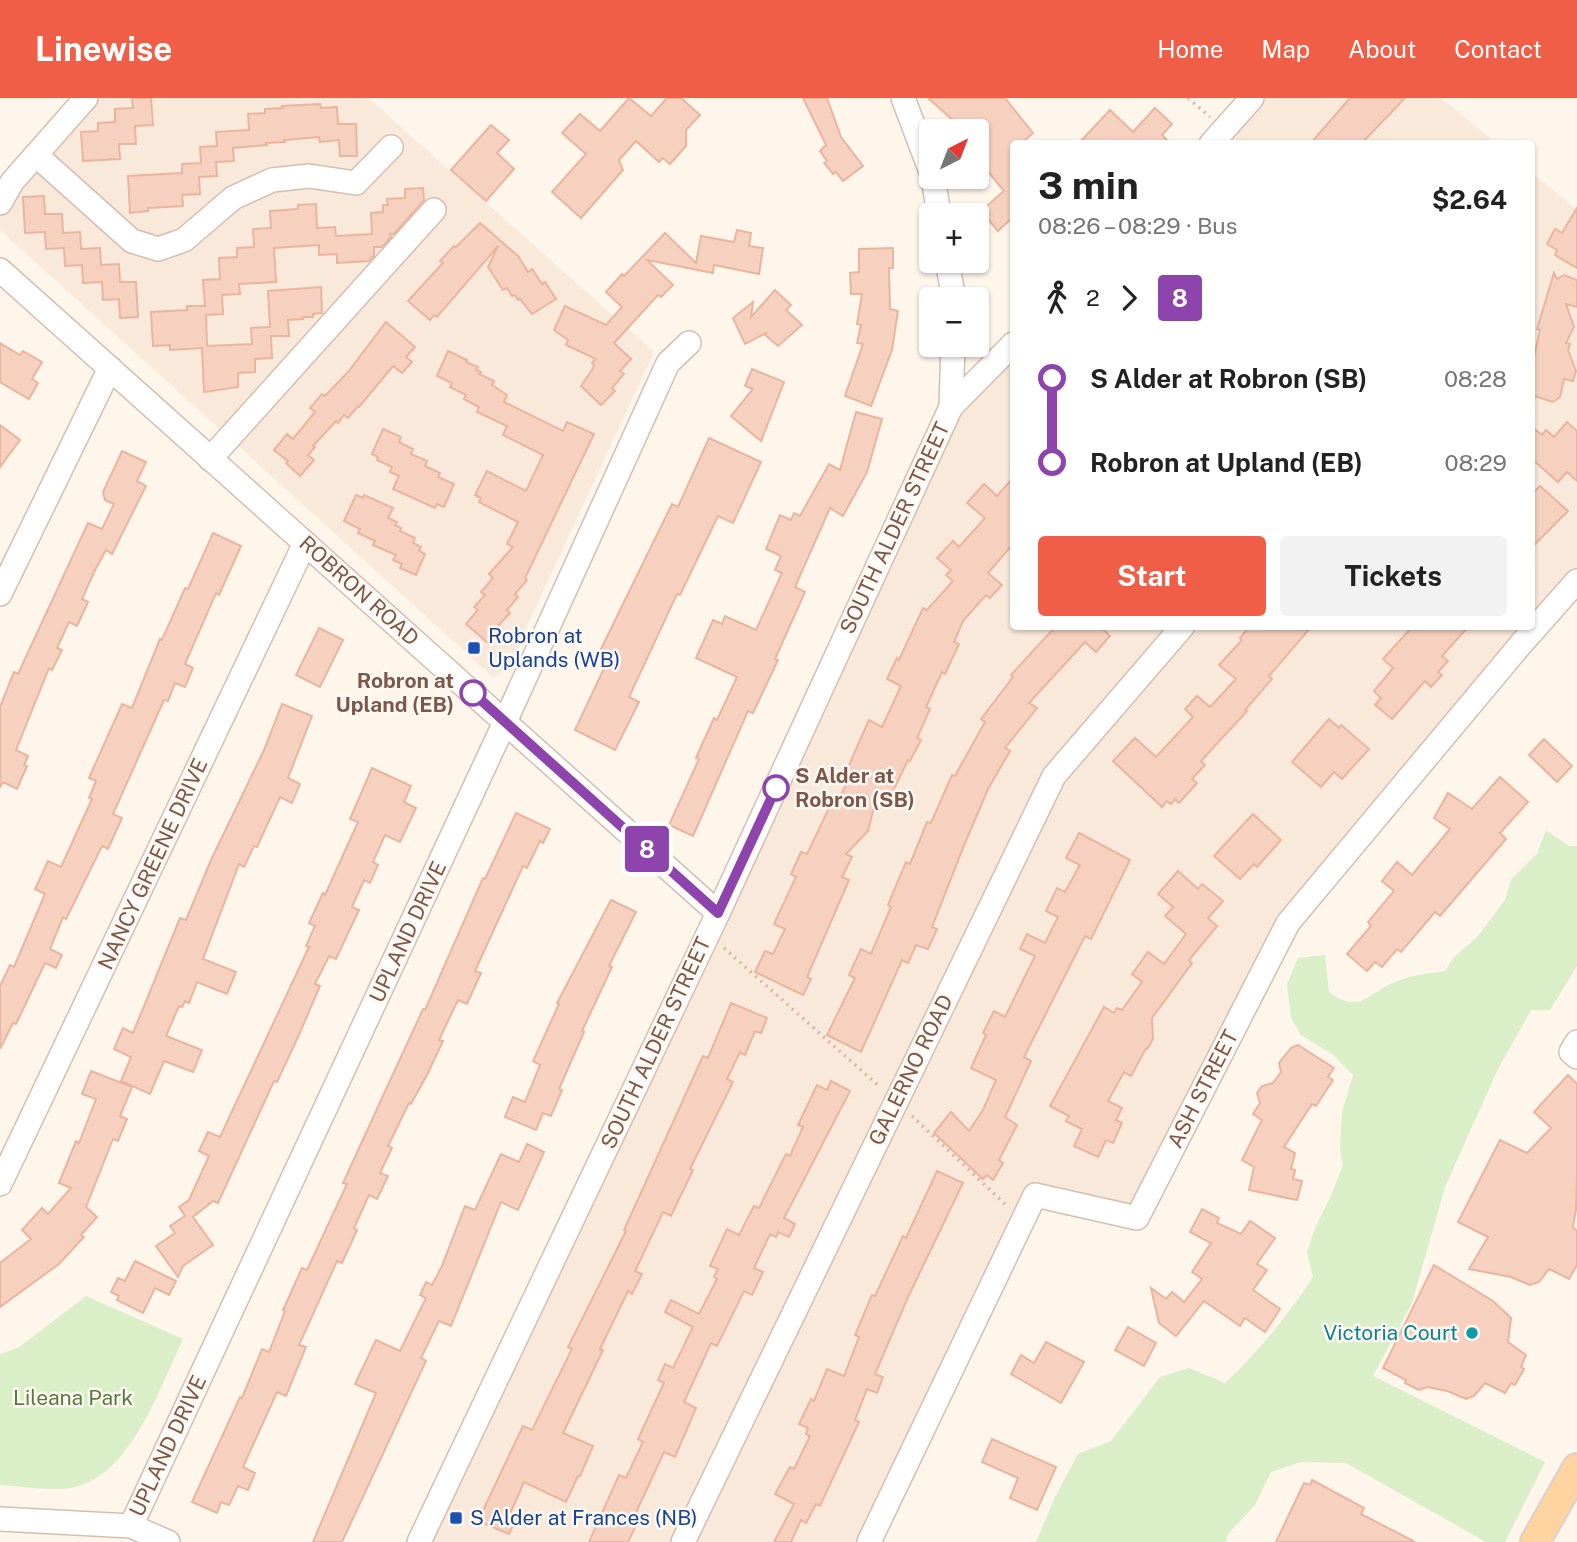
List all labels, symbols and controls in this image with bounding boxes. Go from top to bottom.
text: Linewise [35,30,172,68]
text: Home [1157,35,1223,63]
text: Map [1261,35,1310,63]
text: About [1348,35,1416,63]
text: Contact [1454,35,1542,63]
north arrow [919,119,989,189]
map controls [919,119,989,357]
text: 3 min [1038,163,1139,208]
text: $2.64 [1432,184,1507,215]
button: + [919,203,989,273]
text: 08:26 – 08:29 · Bus [1038,212,1237,239]
icon: walk [1038,279,1076,317]
icon: forward [1110,279,1148,317]
text: 2 [1086,284,1100,311]
text: 8 [1172,284,1188,312]
button: − [919,287,989,357]
text: S Alder at Robron (SB) [1090,363,1367,394]
text: 08:28 [1444,365,1507,392]
street label: SOUTH ALDER STREET [834,418,955,638]
text: Robron at Upland (EB) [1090,447,1363,478]
text: 08:29 [1444,449,1507,476]
street label: ROBRON ROAD [294,530,424,651]
button: Start [1038,536,1266,616]
button: Tickets [1280,536,1507,616]
place label: Robron at Uplands (WB) [488,623,620,672]
marker: Robron at Uplands (WB) [466,640,482,656]
place label: Robron at Upland (EB) [336,668,454,717]
marker: Robron at Upland (EB) [460,680,486,706]
street label: NANCY GREENE DRIVE [93,754,212,973]
place label: S Alder at Robron (SB) [795,763,915,812]
marker: S Alder at Robron (SB) [763,775,789,801]
line badge: 8 [624,826,670,872]
text: 8 [639,835,655,863]
street label: UPLAND DRIVE [364,857,451,1006]
street label: SOUTH ALDER STREET [595,933,716,1153]
street label: GALERNO ROAD [863,990,958,1149]
street label: ASH STREET [1162,1026,1243,1152]
place label: Victoria Court [1323,1320,1458,1345]
marker: Victoria Court [1464,1325,1480,1341]
street label: UPLAND DRIVE [124,1371,211,1520]
park label: Lileana Park [13,1385,133,1410]
place label: S Alder at Frances (NB) [470,1505,698,1530]
marker: S Alder at Frances (NB) [448,1510,464,1526]

